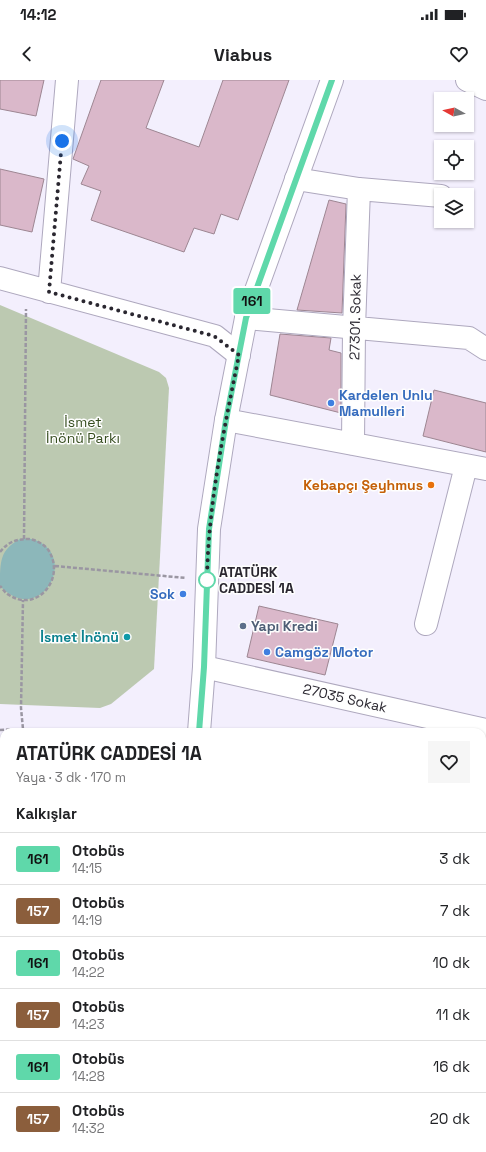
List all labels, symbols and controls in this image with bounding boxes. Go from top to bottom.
text: 14:12 [20,5,56,24]
icon: back [16,43,38,65]
text: Viabus [214,43,272,66]
icon: heart [448,43,470,65]
north arrow [434,92,474,132]
map controls [434,92,474,228]
your location [52,131,72,151]
button: locate [434,140,474,180]
button: layers [434,188,474,228]
street label: 27301. Sokak [345,273,365,360]
line badge: 161 [229,288,275,314]
text: 161 [241,292,263,310]
place label: Kardelen Unlu Mamulleri [339,386,433,420]
marker: Kardelen Unlu Mamulleri [326,398,336,408]
park label: İsmet İnönü Parkı [46,413,120,447]
place label: Kebapçı Şeyhmus [303,476,423,494]
marker: Kebapçı Şeyhmus [426,480,436,490]
place label: ATATÜRK CADDESİ 1A [219,563,294,597]
marker: ATATÜRK CADDESİ 1A [198,571,216,589]
place label: Sok [150,585,175,603]
marker: Sok [178,589,188,599]
place label: Yapı Kredi [251,617,318,635]
marker: Yapı Kredi [238,621,248,631]
place label: İsmet İnönü [40,628,119,646]
marker: İsmet İnönü [122,632,132,642]
place label: Camgöz Motor [275,643,374,661]
marker: Camgöz Motor [262,647,272,657]
street label: 27035 Sokak [301,680,389,717]
text: ATATÜRK CADDESİ 1A [16,741,202,766]
button: heart [428,741,470,783]
text: Yaya · 3 dk · 170 m [16,769,126,786]
text: Kalkışlar [16,804,77,823]
text: Otobüs [72,841,125,860]
text: 3 dk [439,849,470,868]
text: 161 [27,850,49,868]
text: 14:15 [72,860,102,877]
text: Otobüs [72,893,125,912]
text: 7 dk [440,901,470,920]
text: 157 [27,902,49,920]
text: 14:19 [72,912,102,929]
text: Otobüs [72,945,125,964]
text: 10 dk [433,953,470,972]
text: 161 [27,954,49,972]
text: 14:22 [72,964,105,981]
text: Otobüs [72,997,125,1016]
text: 11 dk [436,1005,470,1024]
text: 157 [27,1006,49,1024]
text: 14:23 [72,1016,105,1033]
text: Otobüs [72,1049,125,1068]
text: 16 dk [433,1057,470,1076]
text: 161 [27,1058,49,1076]
text: 14:28 [72,1068,105,1085]
text: Otobüs [72,1101,125,1120]
text: 20 dk [430,1109,470,1128]
text: 157 [27,1110,49,1128]
text: 14:32 [72,1120,105,1137]

